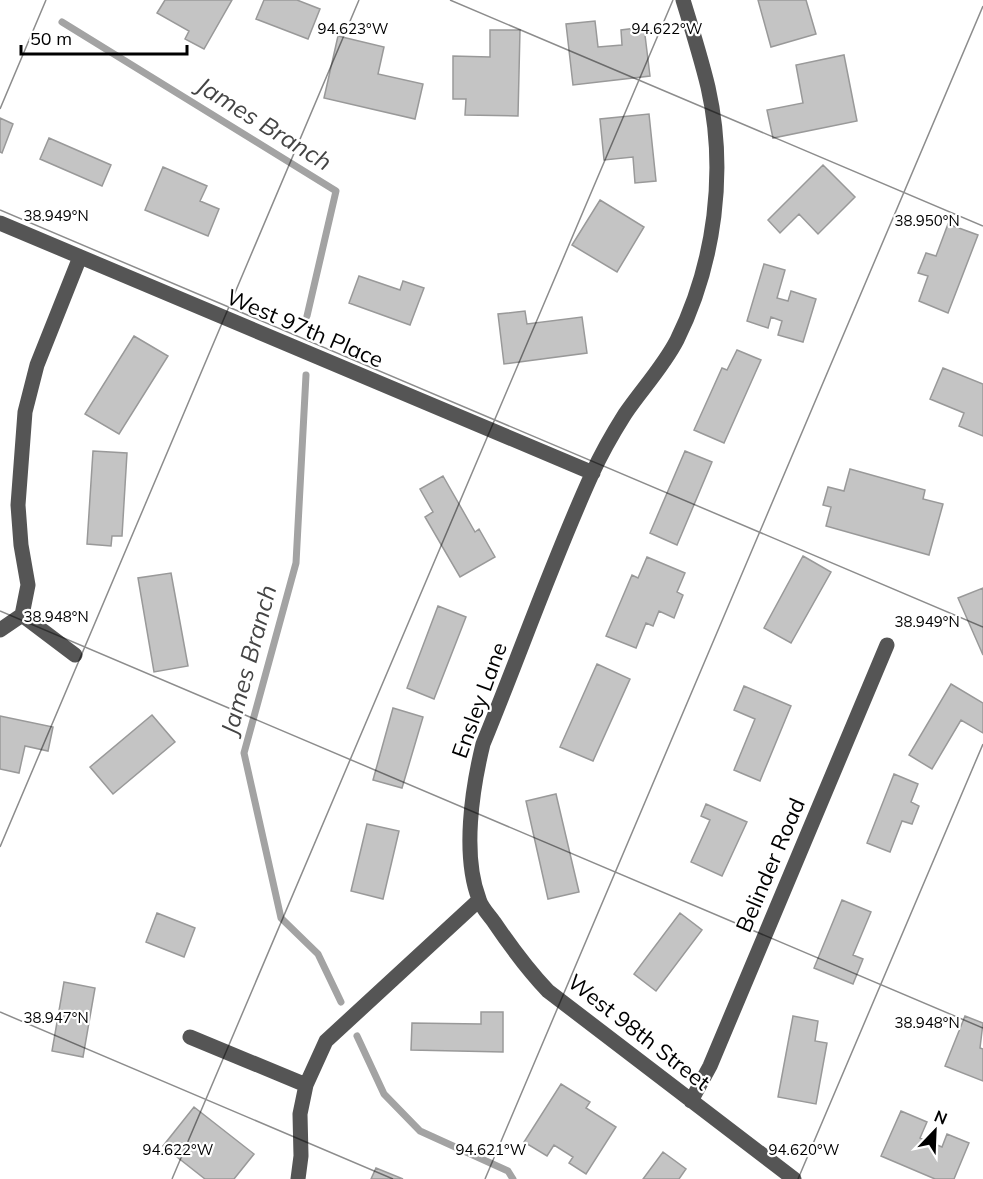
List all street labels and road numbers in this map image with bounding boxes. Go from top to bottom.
street label: West 97th Place [222,282,388,374]
street label: Ensley Lane [445,638,513,762]
street label: Belinder Road [729,794,811,936]
street label: West 98th Street [562,968,716,1096]

